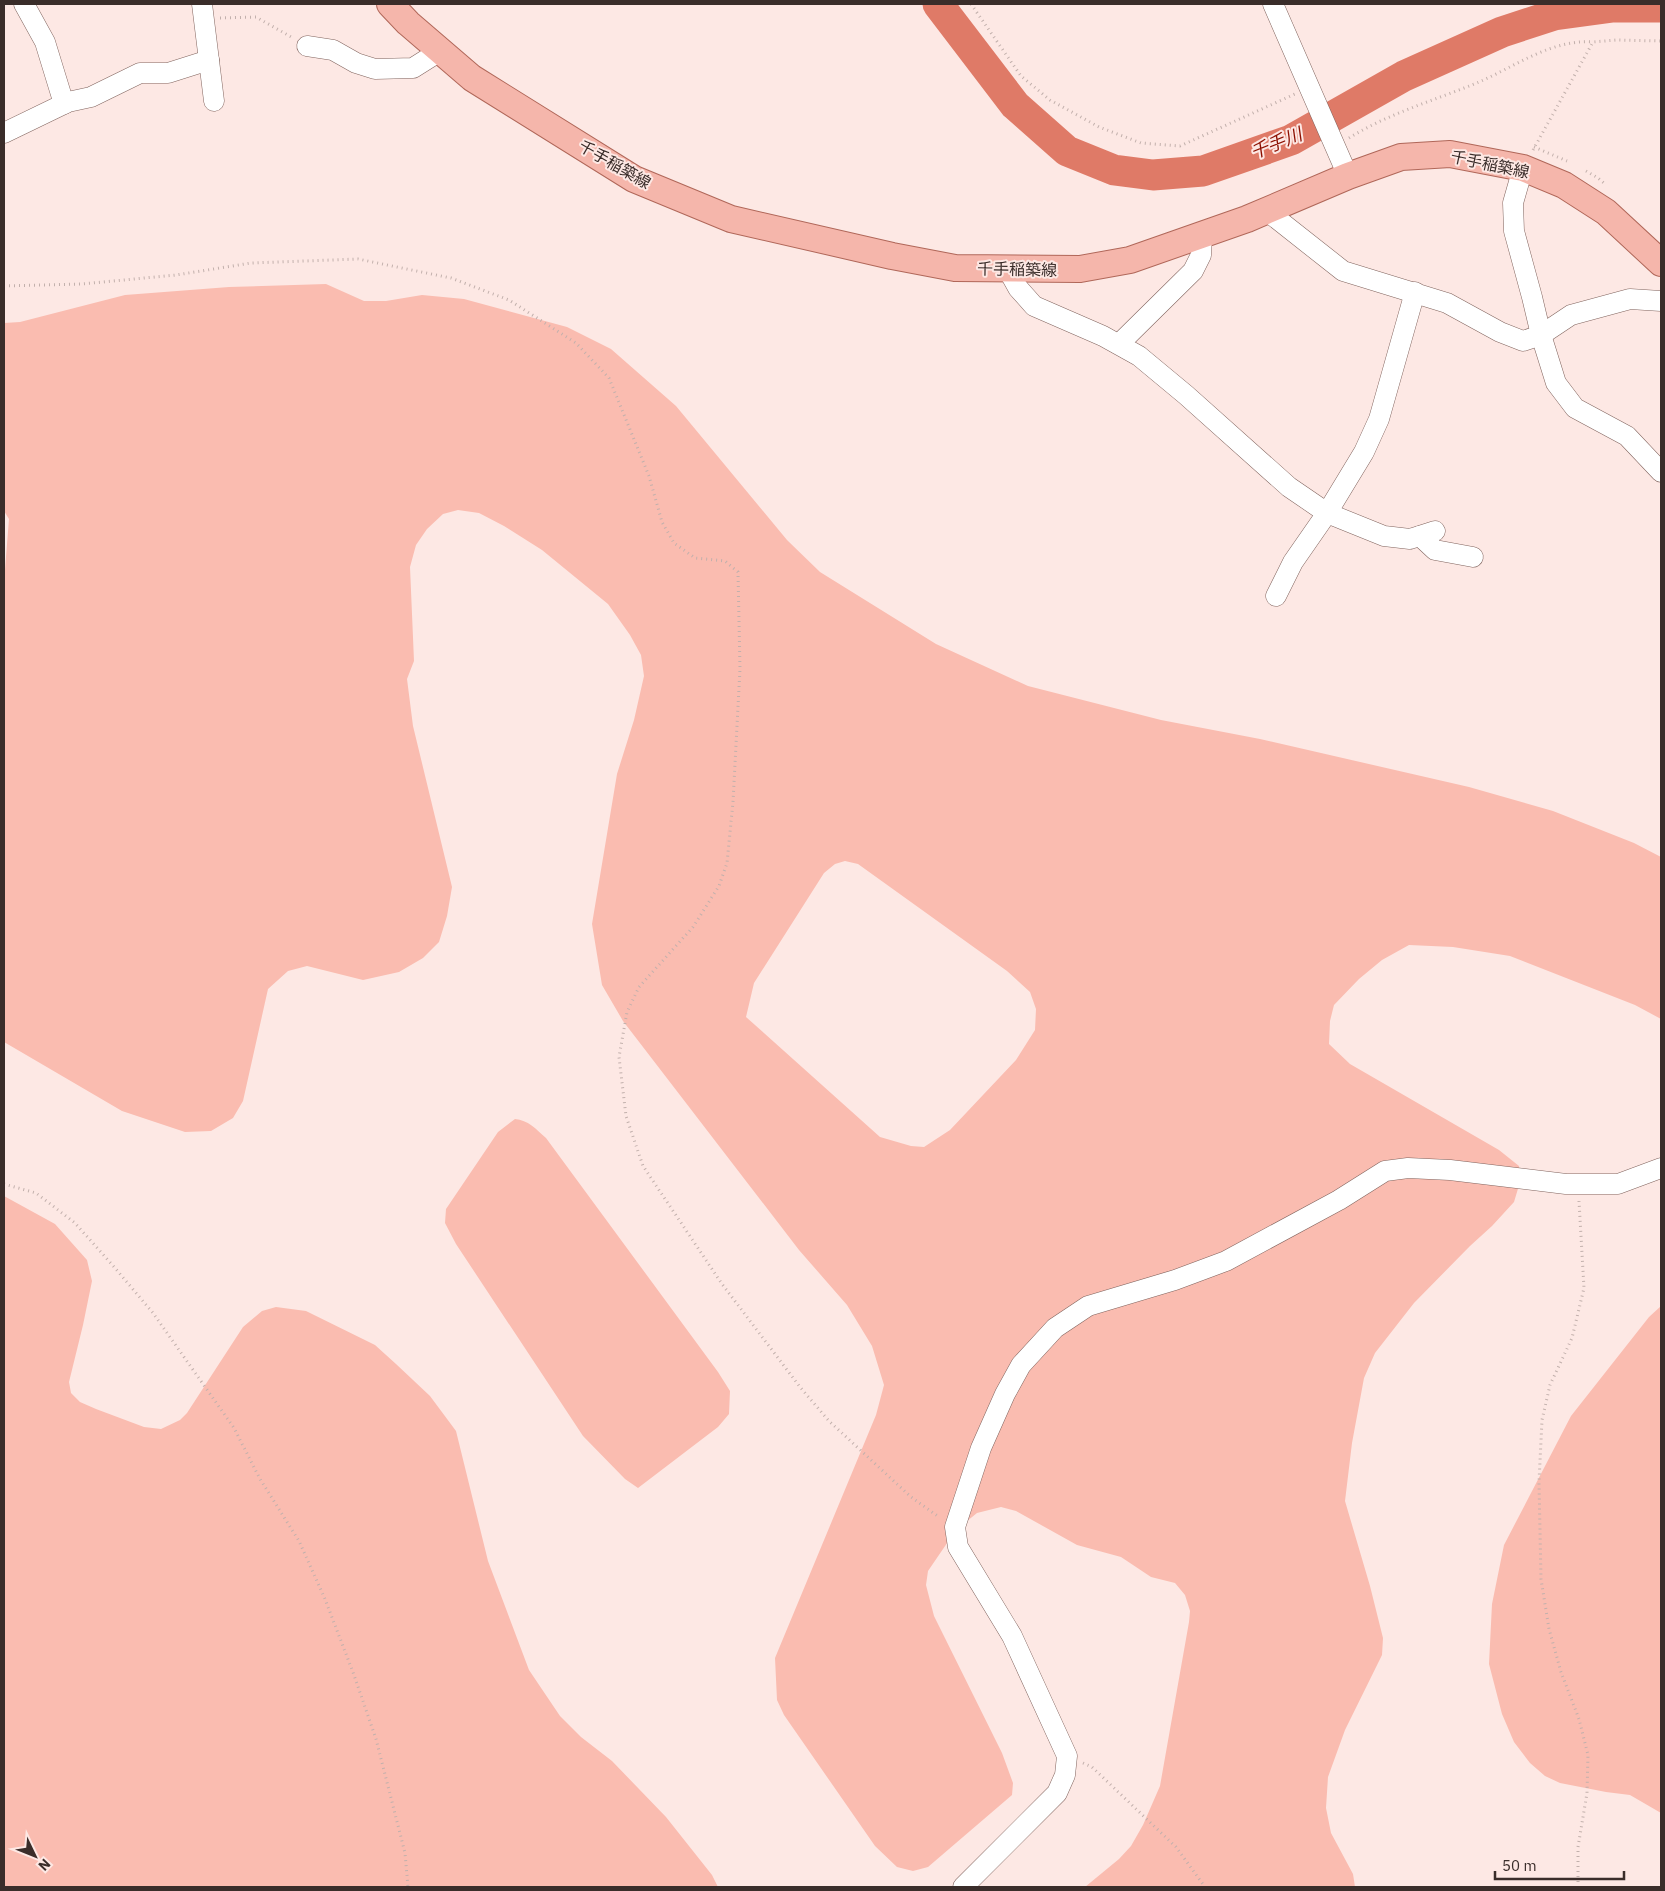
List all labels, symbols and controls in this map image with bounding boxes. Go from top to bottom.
water label: 千手川 [1247,121,1307,164]
street label: 千手稲築線 [575,135,655,193]
street label: 千手稲築線 [1449,146,1531,182]
street label: 千手稲築線 [977,258,1057,280]
north arrow [10,1831,60,1881]
scale bar [1495,1848,1624,1880]
text: N [34,1855,55,1875]
text: 50 m [1502,1856,1537,1875]

